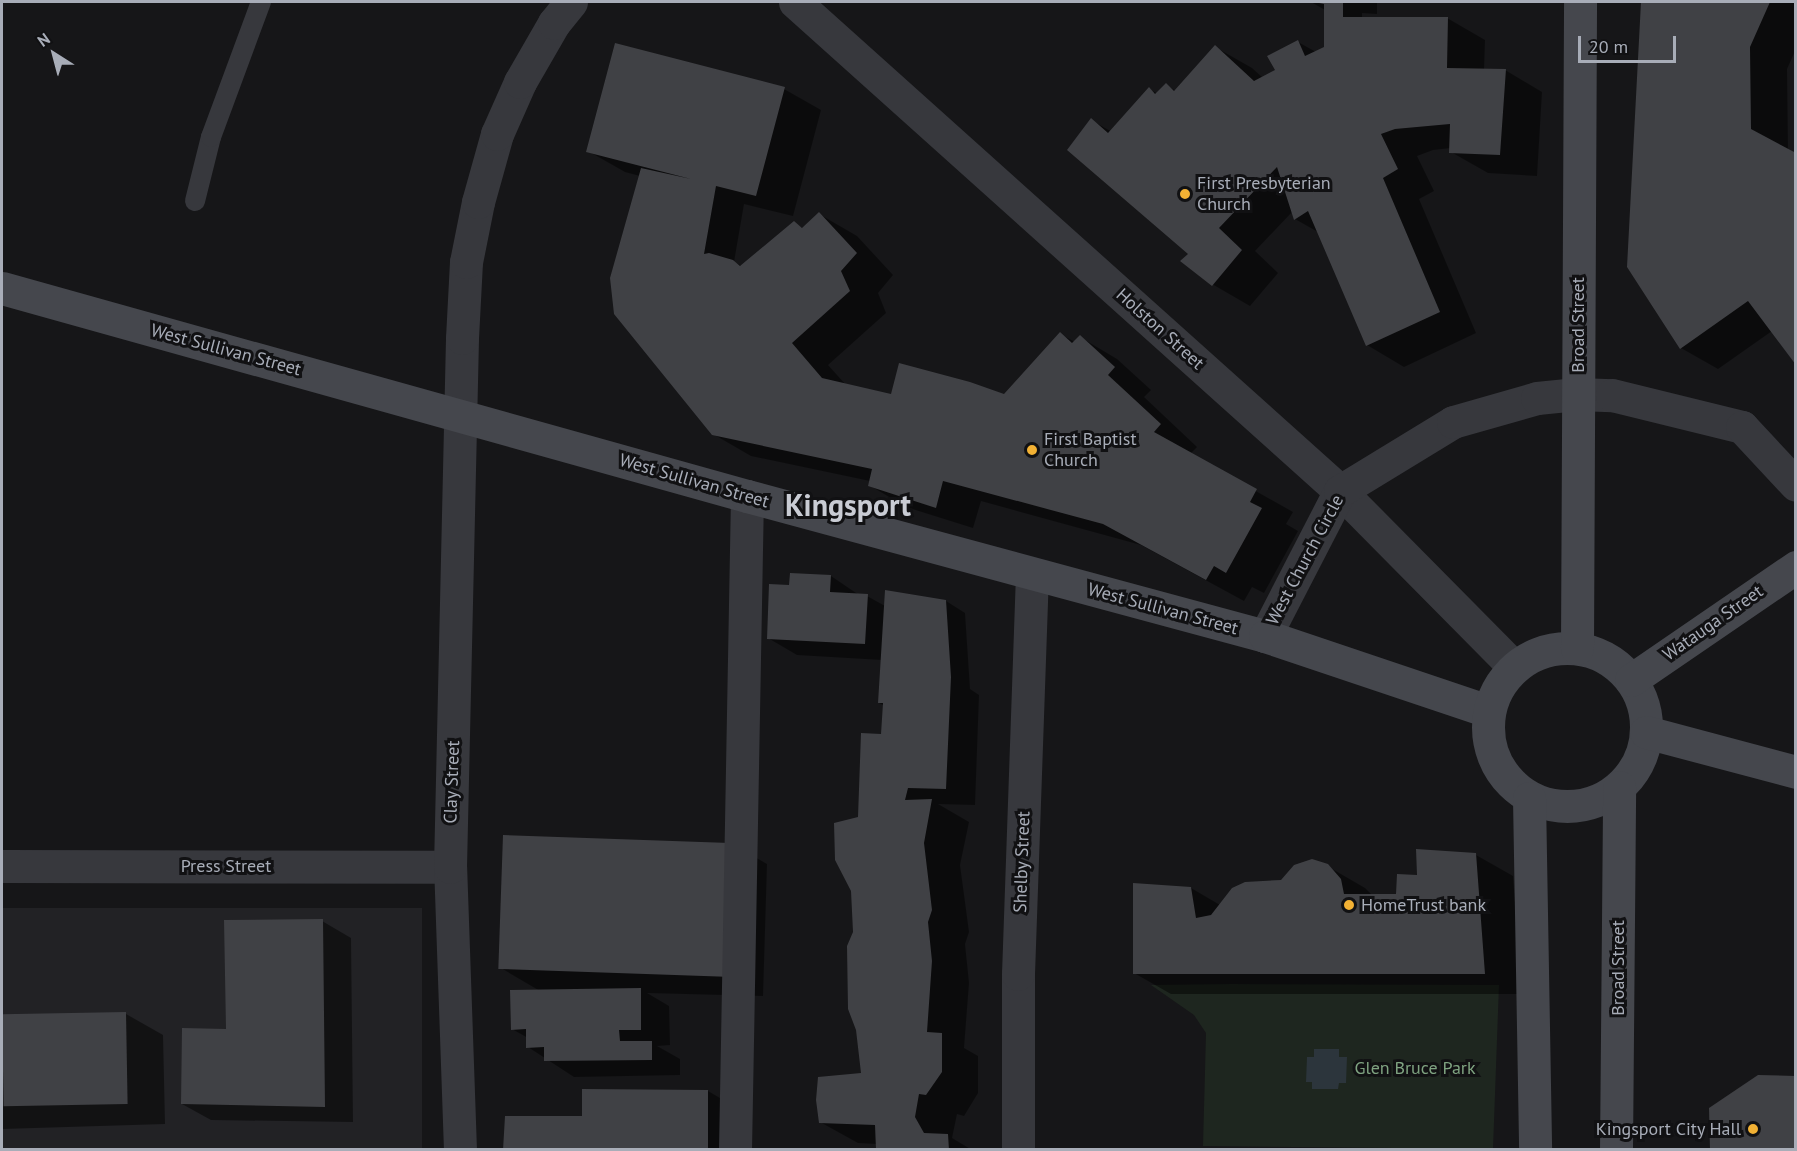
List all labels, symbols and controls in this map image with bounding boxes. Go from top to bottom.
north arrow [24,24,84,84]
scale bar [1581,24,1678,62]
text: N [33,28,54,51]
text: 20 m [1589,35,1628,58]
place label: First Presbyterian Church [1197,173,1331,216]
marker: First Presbyterian Church [1178,187,1192,201]
street label: Broad Street [1567,277,1589,373]
street label: Holston Street [1112,284,1208,374]
street label: West Sullivan Street [149,320,303,380]
place label: First Baptist Church [1044,429,1137,472]
marker: First Baptist Church [1025,443,1039,457]
street label: West Sullivan Street [617,449,771,513]
district label: Kingsport [785,487,911,523]
street label: West Church Circle [1262,491,1348,629]
street label: West Sullivan Street [1086,579,1240,639]
street label: Watauga Street [1659,581,1767,665]
street label: Clay Street [440,740,464,824]
street label: Shelby Street [1009,810,1035,914]
street label: Press Street [181,855,271,877]
place label: HomeTrust bank [1361,894,1486,916]
marker: HomeTrust bank [1342,898,1356,912]
street label: Broad Street [1607,920,1629,1016]
park label: Glen Bruce Park [1354,1057,1476,1079]
place label: Kingsport City Hall [1595,1118,1741,1140]
marker: Kingsport City Hall [1746,1122,1760,1136]

